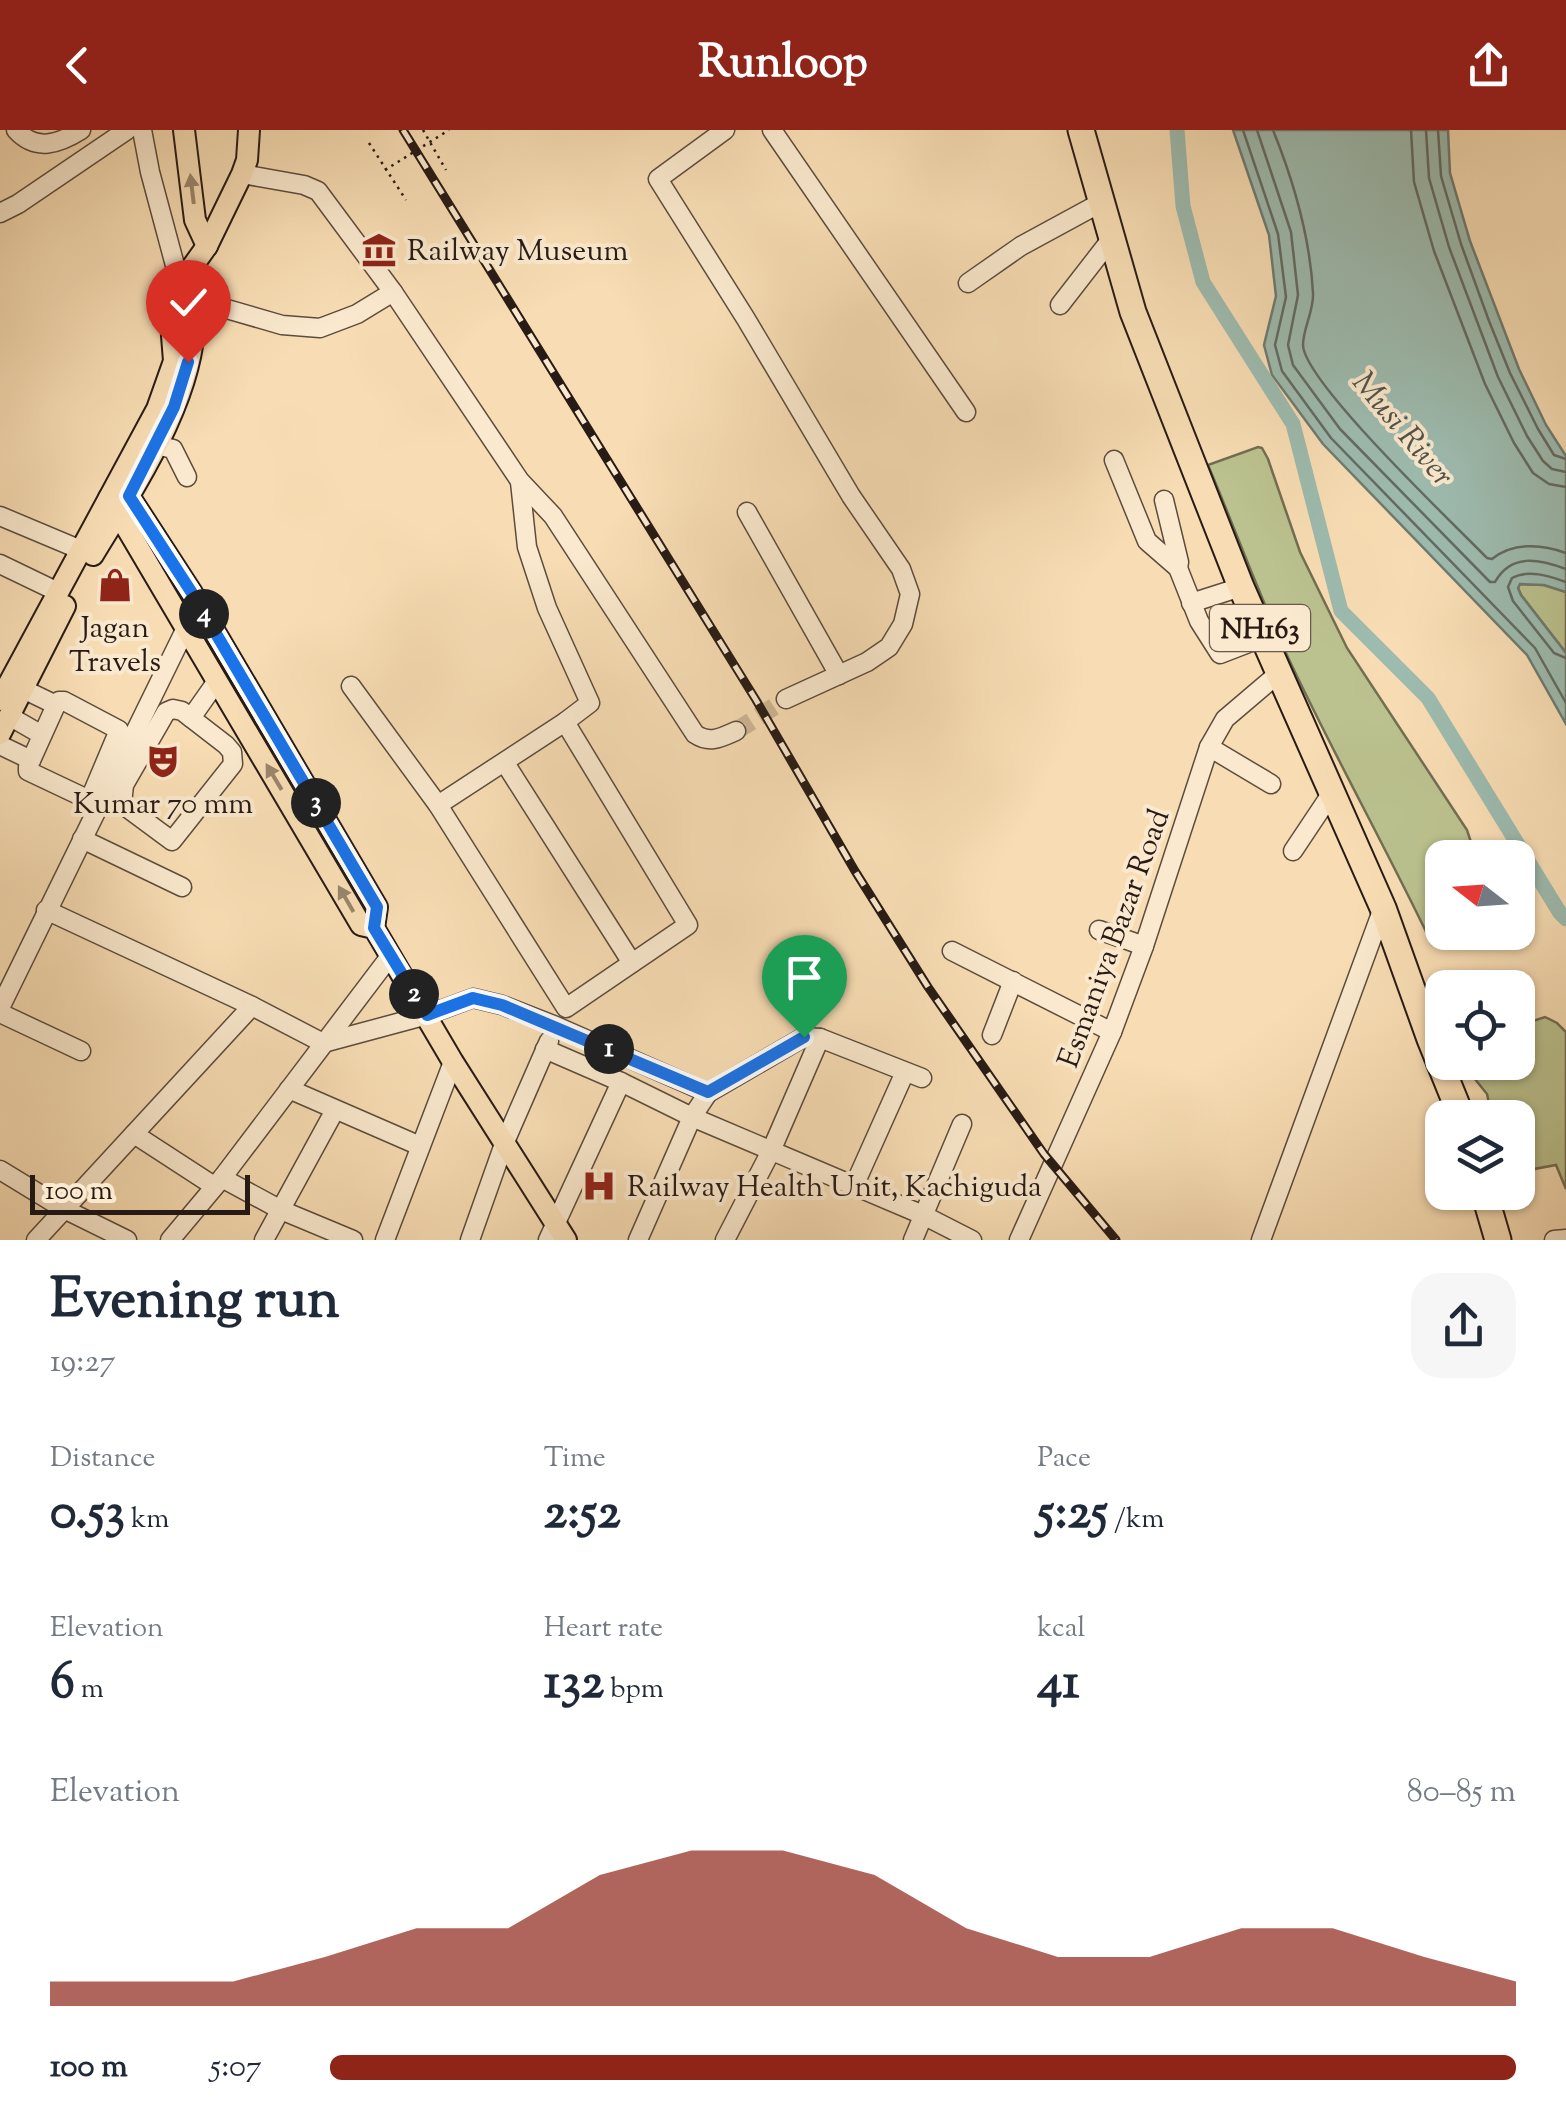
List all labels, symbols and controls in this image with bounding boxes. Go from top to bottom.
text: Runloop [698,33,868,98]
icon: back [50,38,105,93]
icon: share [1461,38,1516,93]
one-way arrow [183,173,199,205]
museum icon: Railway Museum [360,231,398,269]
place label: Railway Museum [407,231,629,274]
pin [146,260,231,363]
icon: check [161,275,216,330]
water label: Musi River [1340,362,1464,497]
shop icon: Jagan Travels [96,566,134,604]
pin: 4 [179,589,229,639]
text: 4 [197,594,211,634]
road number: NH163 [1210,605,1310,651]
place label: Jagan Travels [69,608,161,685]
theatre icon: Kumar 70 mm [144,742,182,780]
one-way arrow [266,763,283,791]
pin: 3 [291,778,341,828]
text: 3 [310,783,322,823]
place label: Kumar 70 mm [73,784,253,827]
street label: Esmaniya Bazar Road [1049,803,1182,1074]
north arrow [1425,840,1535,950]
map controls [1425,840,1535,1210]
one-way arrow [337,885,355,913]
pin [762,935,847,1038]
icon: arrive [777,950,832,1005]
pin: 2 [389,969,439,1019]
button: locate [1425,970,1535,1080]
text: 2 [407,974,421,1014]
pin: 1 [584,1024,634,1074]
text: 1 [604,1029,614,1069]
button: layers [1425,1100,1535,1210]
hospital icon: Railway Health Unit, Kachiguda [580,1167,618,1205]
place label: Railway Health Unit, Kachiguda [627,1167,1042,1210]
scale bar [30,1170,250,1214]
text: 100 m [45,1172,113,1212]
text: Evening run [50,1263,339,1342]
button: share [1411,1273,1516,1378]
text: 19:27 [50,1340,115,1386]
text: Distance [50,1439,156,1479]
text: Time [544,1439,606,1479]
text: Pace [1037,1439,1091,1479]
text: 0.53 [50,1479,125,1551]
text: 2:52 [544,1479,621,1551]
text: 5:25 [1037,1479,1108,1551]
text: km [125,1500,169,1540]
text: /km [1108,1500,1165,1540]
text: Elevation [50,1609,164,1649]
text: Heart rate [544,1609,663,1649]
text: kcal [1037,1609,1085,1649]
text: 6 [50,1649,75,1721]
text: 132 [544,1649,604,1721]
text: 41 [1037,1649,1080,1721]
text: m [75,1670,104,1710]
text: bpm [604,1670,664,1710]
text: Elevation [50,1770,180,1816]
text: 80–85 m [1407,1770,1516,1816]
text: 100 m [50,2045,128,2091]
text: 5:07 [210,2045,262,2091]

